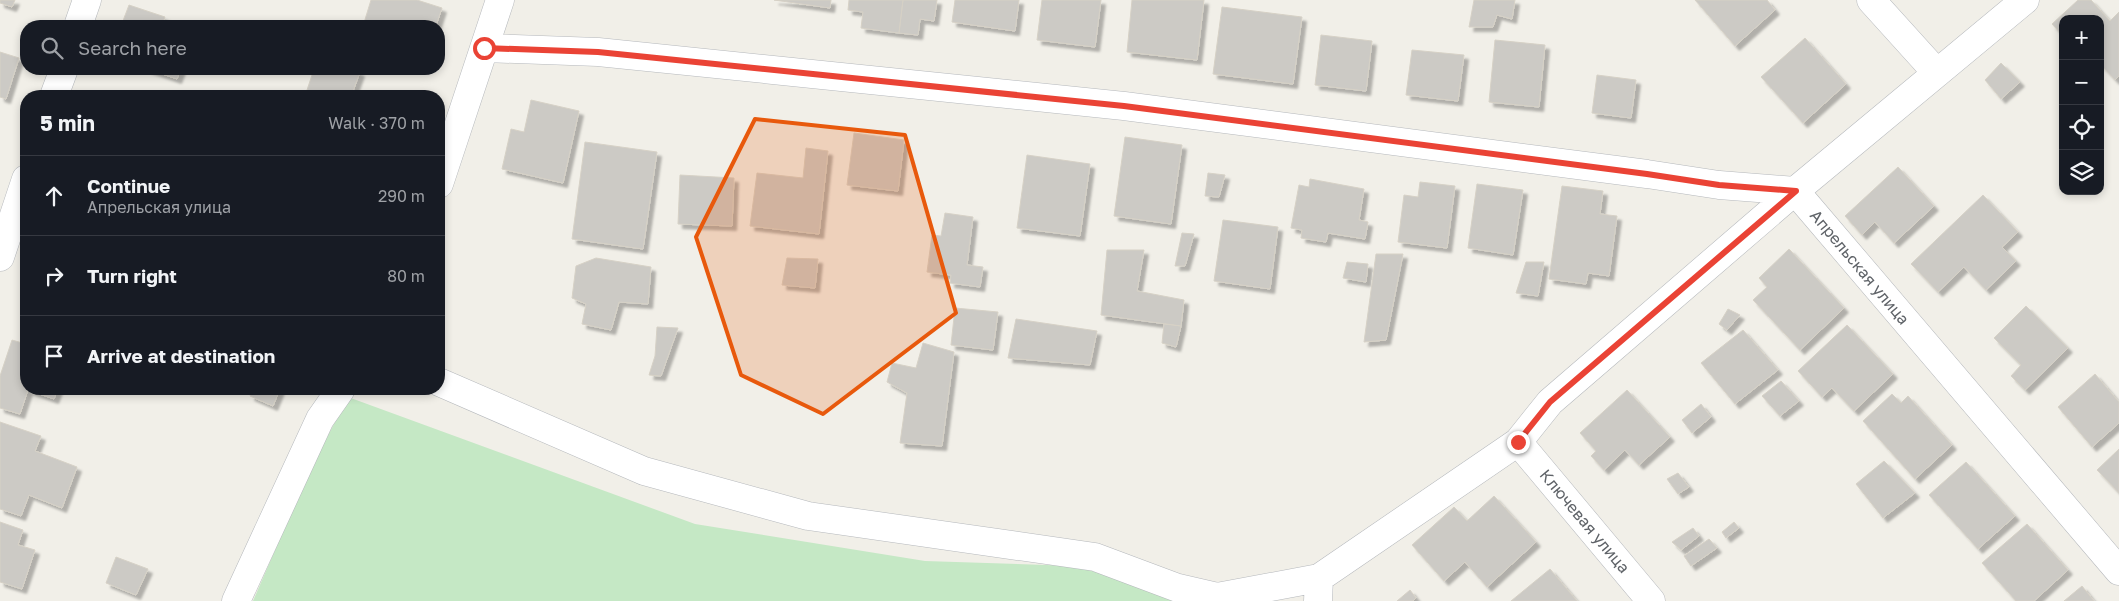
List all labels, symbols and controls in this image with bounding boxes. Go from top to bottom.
map controls [2059,15,2104,195]
button: + [2059,15,2104,60]
search box [20,20,445,75]
icon: search [38,34,66,62]
text: Search here [78,36,187,59]
route start [473,37,496,60]
button: − [2059,60,2104,105]
button: locate [2059,105,2104,150]
text: 5 min [40,110,95,136]
text: Walk · 370 m [328,113,425,133]
button: layers [2059,150,2104,195]
text: Continue [87,174,170,197]
icon: ahead [40,182,68,210]
text: 290 m [378,186,425,206]
text: Апрельская улица [87,197,231,217]
street label: Апрельская улица [1806,205,1914,329]
icon: right [40,262,68,290]
text: Turn right [87,264,177,287]
text: 80 m [387,266,425,286]
icon: arrive [40,342,68,370]
text: Arrive at destination [87,344,275,367]
route end [1507,431,1530,454]
street label: Ключевая улица [1536,465,1634,577]

